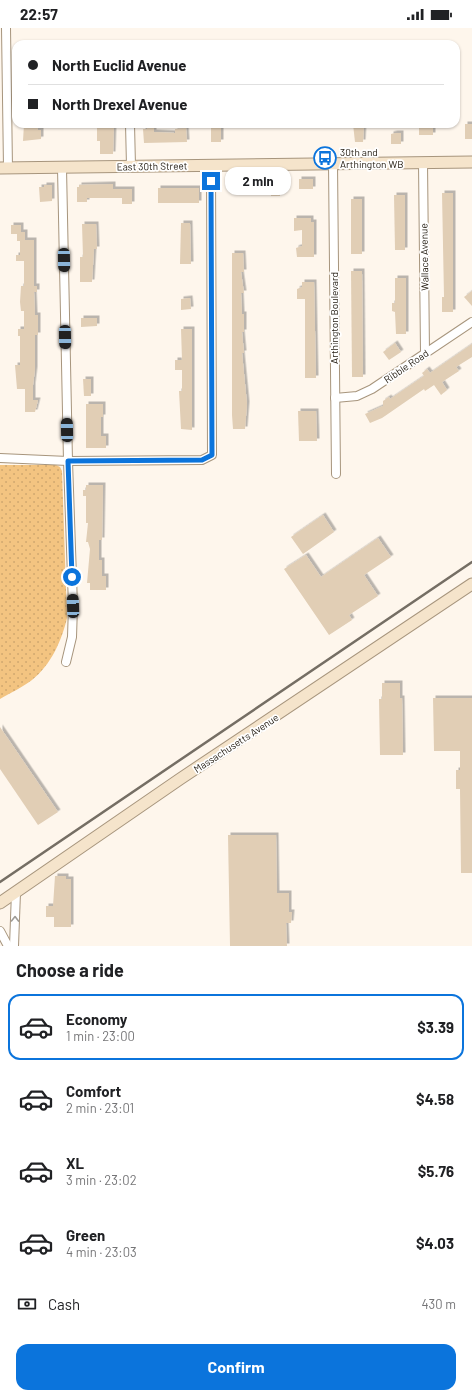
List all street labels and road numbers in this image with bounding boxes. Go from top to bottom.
street label: East 30th Street [117,159,188,173]
street label: Wallace Avenue [417,223,431,291]
street label: Arthington Boulevard [328,272,340,364]
street label: Ribble Road [381,347,431,385]
street label: Massachusetts Avenue [191,711,281,775]

